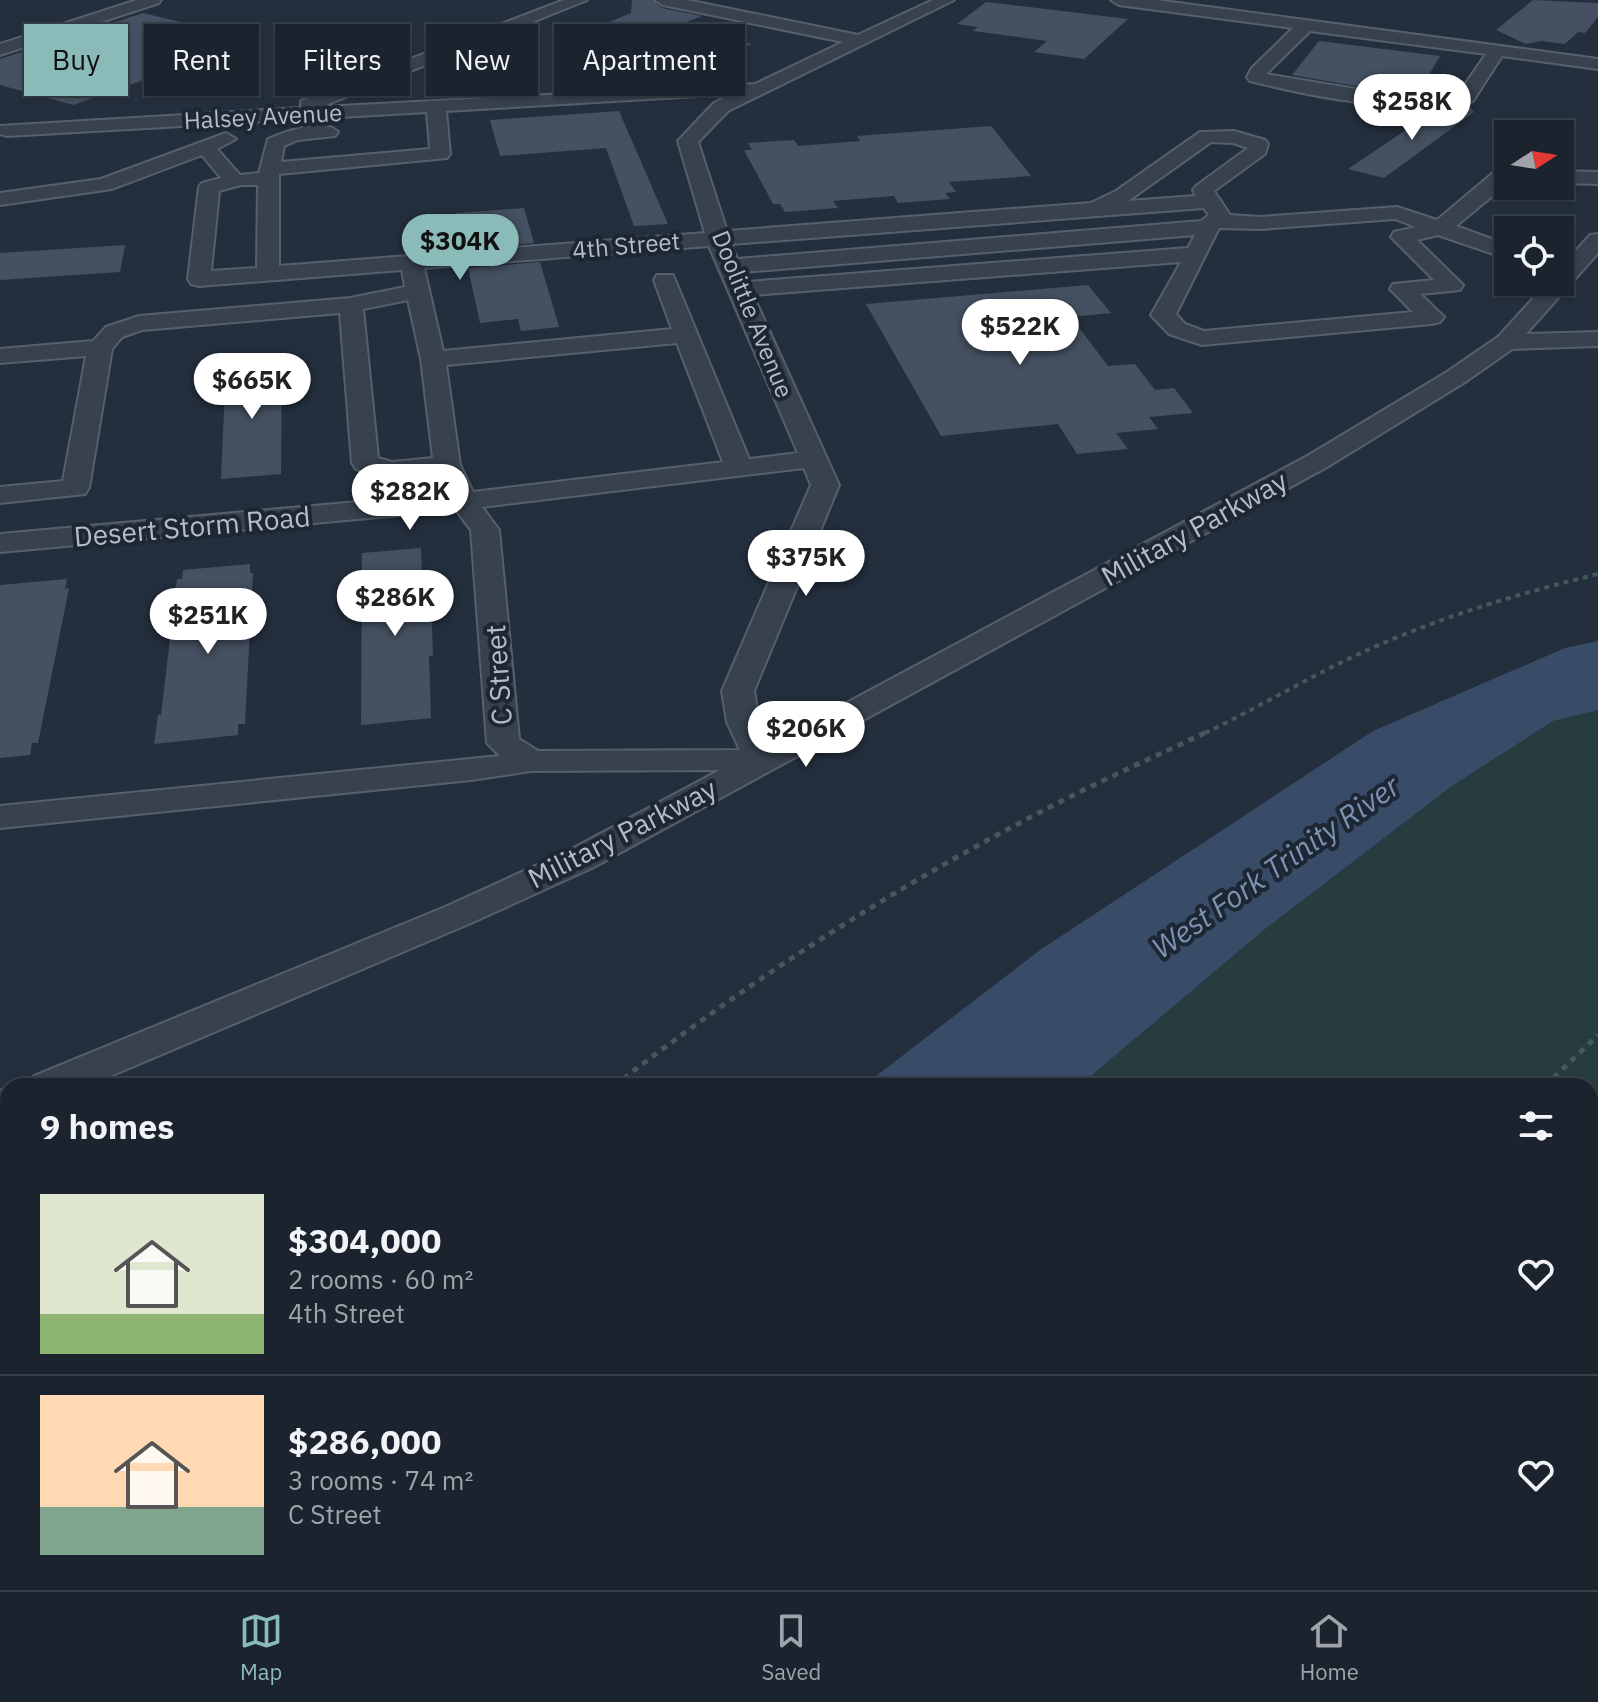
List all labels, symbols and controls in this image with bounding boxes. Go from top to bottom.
chip: Buy [24,24,128,96]
chip: Rent [144,24,259,96]
chip: Filters [275,24,410,96]
chip: New [426,24,538,96]
chip: Apartment [554,24,745,96]
pin: $258K [1356,74,1468,142]
text: $258K [1372,83,1452,117]
street label: Halsey Avenue [183,96,343,136]
north arrow [1494,120,1574,200]
map controls [1494,120,1574,296]
pin: $304K [404,214,516,282]
button: locate [1494,216,1574,296]
text: $304K [420,223,500,257]
street label: 4th Street [571,224,681,266]
street label: Doolittle Avenue [705,226,801,402]
pin: $522K [964,299,1076,367]
text: $522K [980,308,1060,342]
pin: $665K [196,353,308,421]
text: $665K [212,362,292,396]
street label: Military Parkway [1095,462,1294,594]
pin: $282K [354,464,466,532]
text: $282K [370,473,450,507]
street label: Desert Storm Road [72,497,312,555]
pin: $375K [750,530,862,598]
text: $375K [766,539,846,573]
pin: $286K [339,570,451,638]
text: $286K [355,579,435,613]
pin: $251K [152,588,264,656]
text: $251K [168,597,248,631]
street label: C Street [476,623,520,727]
pin: $206K [750,701,862,769]
text: $206K [766,710,846,744]
water label: West Fork Trinity River [1143,765,1407,966]
street label: Military Parkway [521,770,723,896]
text: 9 homes [40,1104,175,1148]
icon: filters [1514,1104,1558,1148]
text: $304,000 [288,1218,441,1262]
icon: home [104,1226,200,1322]
icon: heart [1514,1252,1558,1296]
text: 2 rooms · 60 m² [288,1262,473,1296]
text: 4th Street [288,1296,405,1330]
text: $286,000 [288,1419,441,1463]
icon: home [104,1427,200,1523]
icon: heart [1514,1453,1558,1497]
text: 3 rooms · 74 m² [288,1463,473,1497]
text: C Street [288,1497,382,1531]
tab: Map [239,1609,283,1686]
tab: Saved [761,1609,821,1686]
tab: Home [1300,1609,1359,1686]

